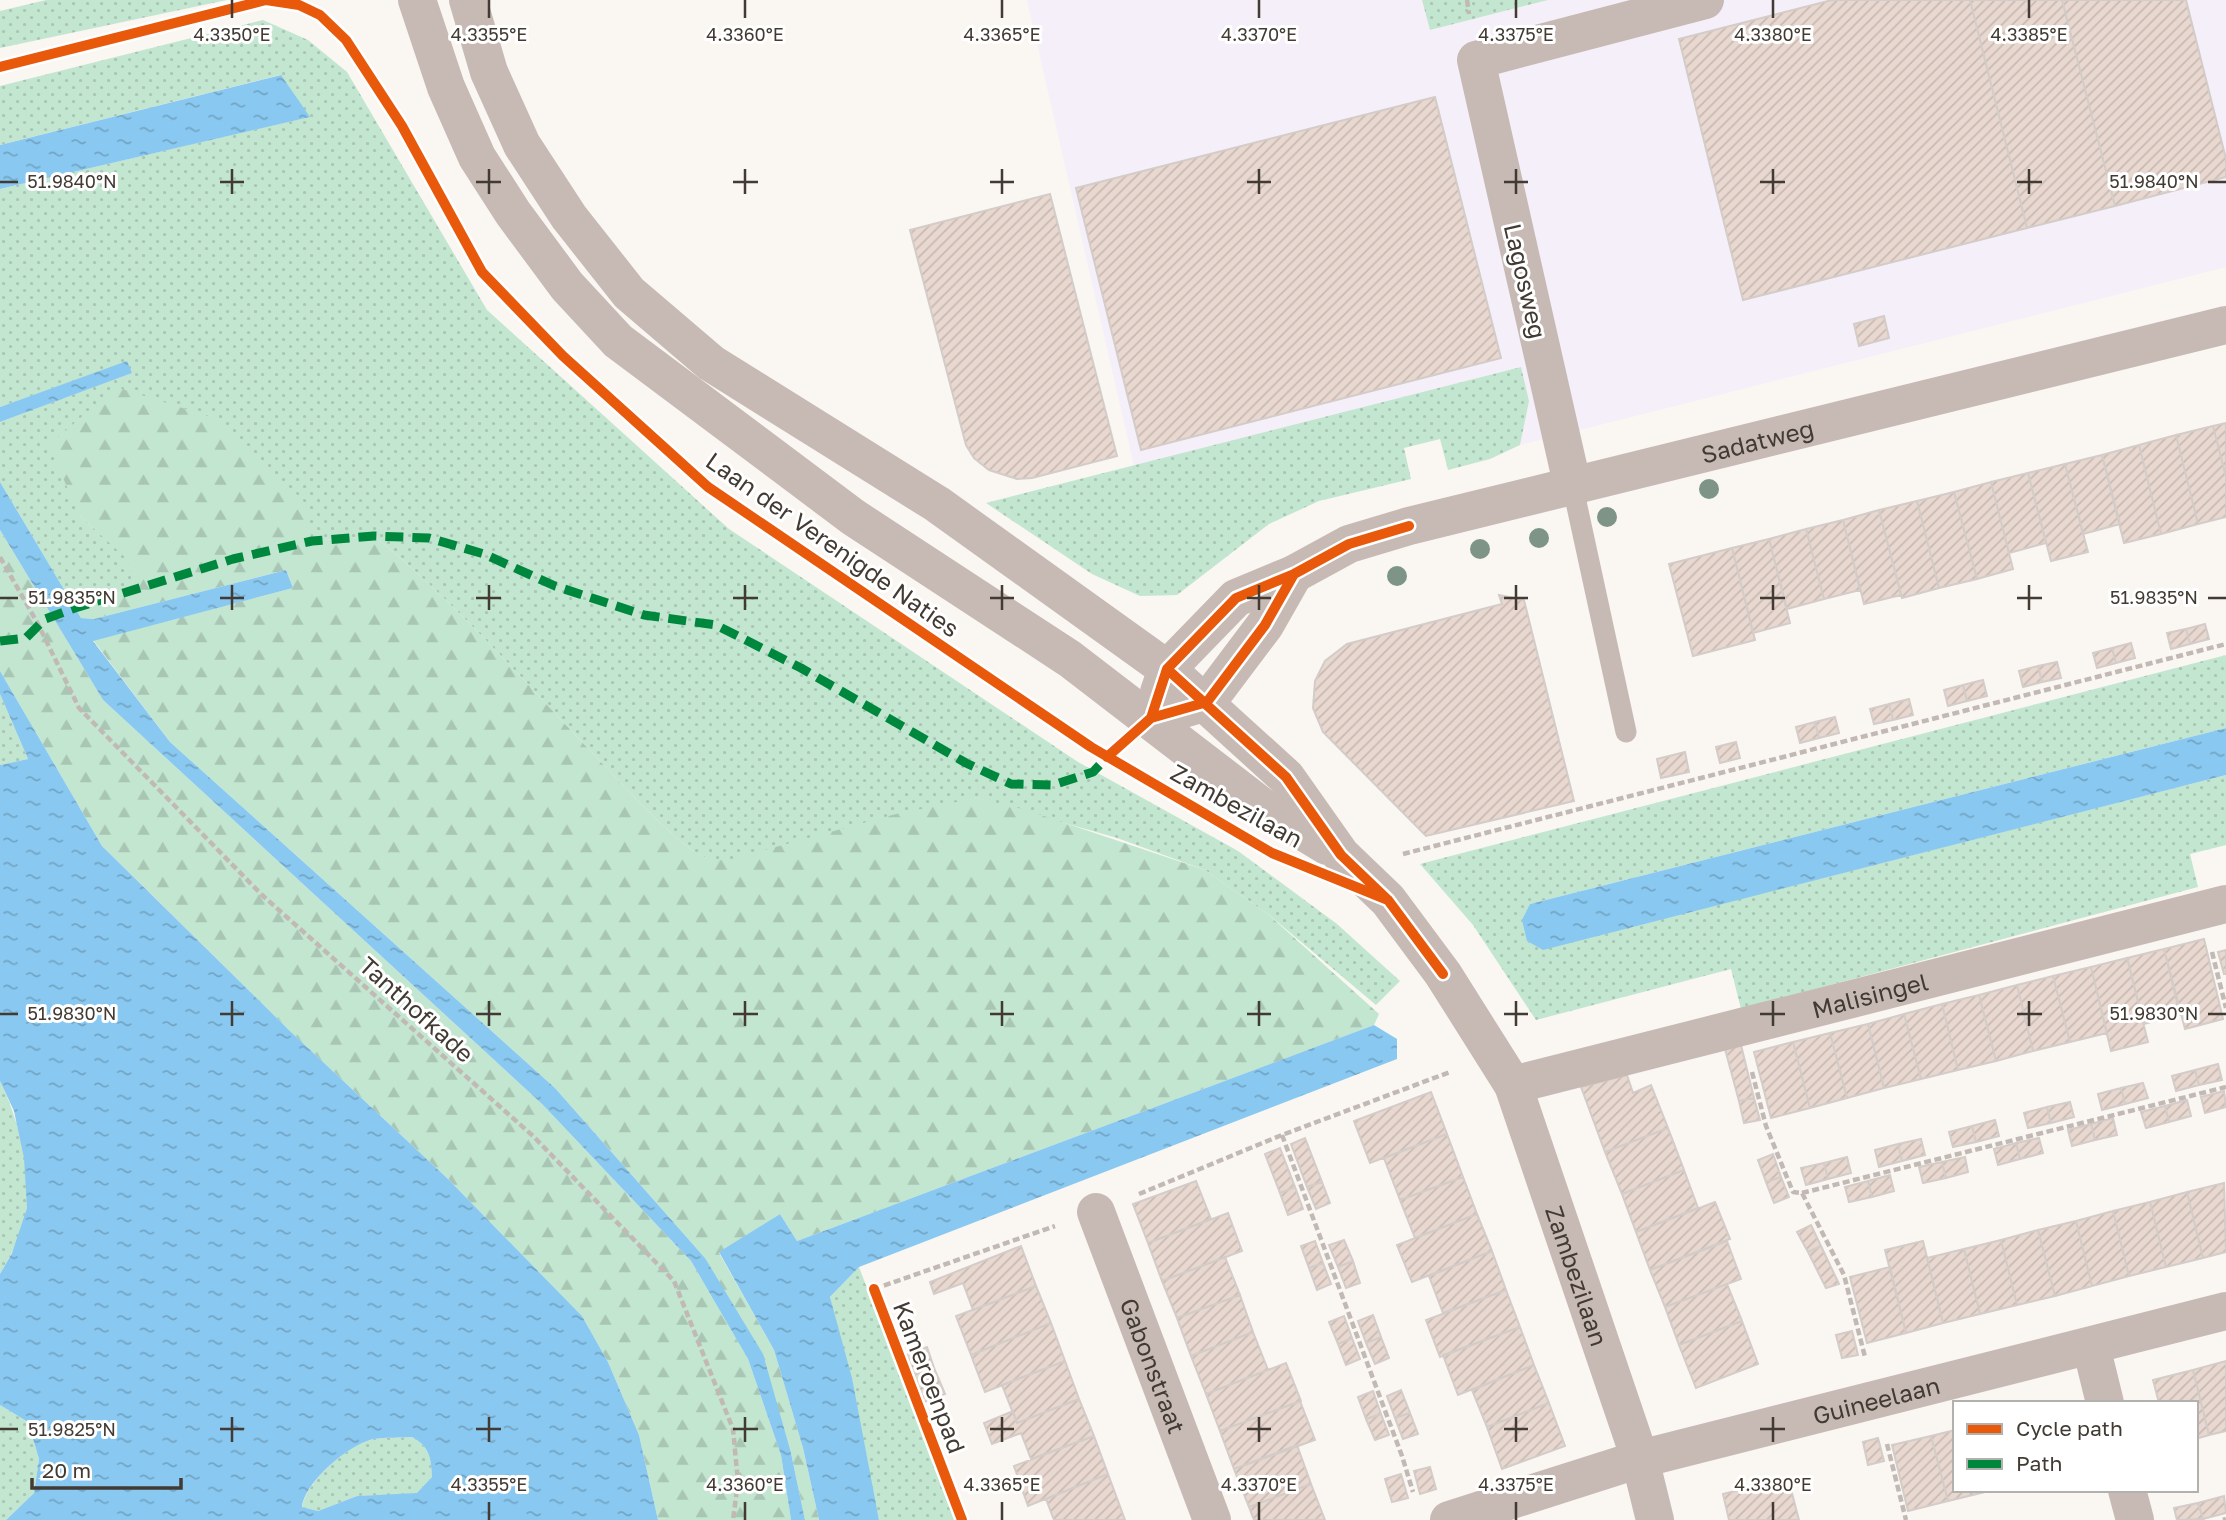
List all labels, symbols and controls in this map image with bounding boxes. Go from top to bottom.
text: 4.3350°E [193,23,271,45]
text: 4.3355°E [451,23,527,45]
text: 4.3360°E [706,23,784,45]
text: 4.3365°E [964,23,1040,45]
text: 4.3370°E [1221,23,1297,45]
text: 4.3375°E [1478,23,1554,45]
text: 4.3380°E [1734,23,1812,45]
text: 4.3385°E [1991,23,2067,45]
text: 51.9840°N [27,170,117,192]
text: 51.9840°N [2109,170,2199,192]
street label: Lagosweg [1499,221,1553,341]
street label: Sadatweg [1698,413,1816,468]
street label: Laan der Verenigde Naties [701,445,965,643]
text: 51.9835°N [28,586,116,608]
text: 51.9835°N [2110,586,2198,608]
street label: Zambezilaan [1166,757,1308,853]
street label: Tanthofkade [354,950,480,1068]
street label: Malisingel [1809,966,1931,1023]
text: 51.9830°N [28,1002,116,1024]
text: 51.9830°N [2110,1002,2198,1024]
street label: Zambezilaan [1540,1202,1615,1349]
street label: Gabonstraat [1115,1294,1192,1437]
street label: Kameroenpad [888,1297,972,1457]
street label: Guineelaan [1809,1369,1943,1429]
legend [1953,1401,2198,1492]
text: Cycle path [2016,1415,2123,1441]
text: 51.9825°N [28,1418,116,1440]
scale bar [32,1446,180,1490]
text: Path [2016,1450,2063,1476]
text: 20 m [42,1457,91,1483]
text: 4.3355°E [451,1473,527,1495]
text: 4.3360°E [706,1473,784,1495]
text: 4.3365°E [964,1473,1040,1495]
text: 4.3370°E [1221,1473,1297,1495]
text: 4.3375°E [1478,1473,1554,1495]
text: 4.3380°E [1734,1473,1812,1495]

